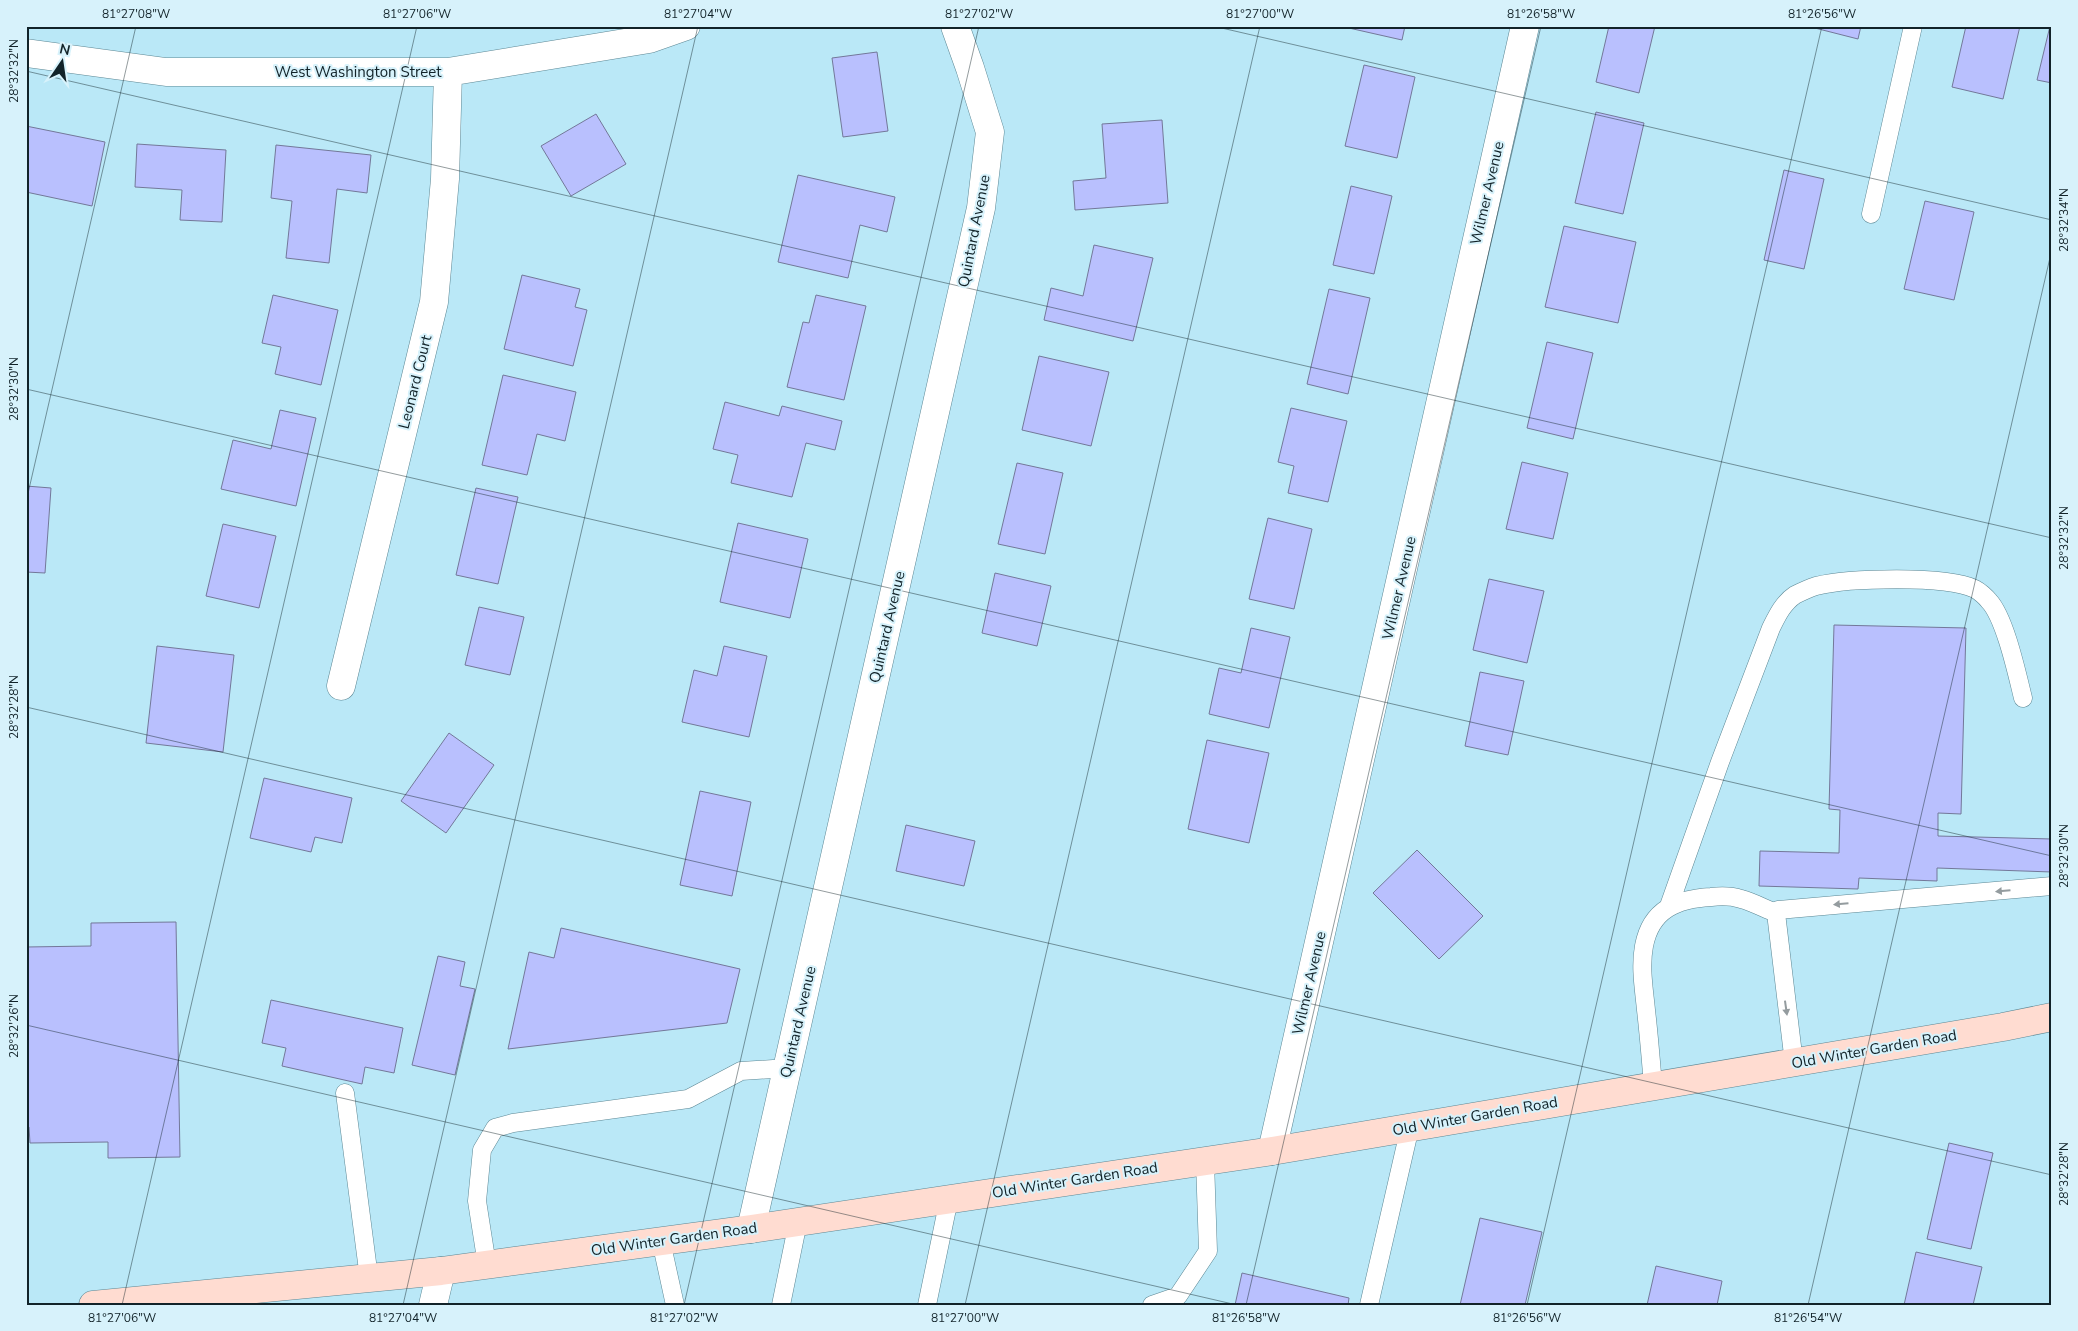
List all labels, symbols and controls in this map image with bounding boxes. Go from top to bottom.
text: 81°27'08"W [102,6,170,22]
text: 81°27'06"W [383,6,451,22]
text: 81°27'04"W [664,6,732,22]
text: 81°27'02"W [945,6,1013,22]
text: 81°27'00"W [1226,6,1294,22]
text: 81°26'58"W [1507,6,1575,22]
text: 81°26'56"W [1788,6,1856,22]
north arrow [38,38,88,88]
text: 28°32'32"N [6,39,22,103]
text: N [58,39,72,60]
street label: West Washington Street [275,62,442,82]
street label: Wilmer Avenue [1465,139,1509,247]
street label: Quintard Avenue [953,173,995,289]
text: 28°32'34"N [2056,188,2072,252]
street label: Leonard Court [394,332,437,431]
text: 28°32'30"N [6,357,22,421]
text: 28°32'32"N [2056,506,2072,570]
street label: Wilmer Avenue [1377,534,1421,642]
street label: Quintard Avenue [864,569,910,685]
text: 28°32'28"N [6,675,22,739]
text: 28°32'30"N [2056,824,2072,888]
one-way arrow [1995,887,2011,895]
one-way arrow [1833,900,1849,908]
street label: Wilmer Avenue [1287,929,1331,1037]
street label: Quintard Avenue [775,964,821,1080]
text: 28°32'26"N [6,994,22,1058]
one-way arrow [1783,1000,1791,1016]
street label: Old Winter Garden Road [1790,1025,1958,1073]
street label: Old Winter Garden Road [1391,1092,1559,1140]
text: 28°32'28"N [2056,1142,2072,1206]
street label: Old Winter Garden Road [991,1157,1159,1203]
street label: Old Winter Garden Road [590,1217,758,1261]
text: 81°27'06"W [88,1310,156,1326]
text: 81°27'04"W [369,1310,437,1326]
text: 81°27'02"W [650,1310,718,1326]
text: 81°27'00"W [931,1310,999,1326]
text: 81°26'58"W [1212,1310,1280,1326]
text: 81°26'56"W [1493,1310,1561,1326]
text: 81°26'54"W [1774,1310,1842,1326]

